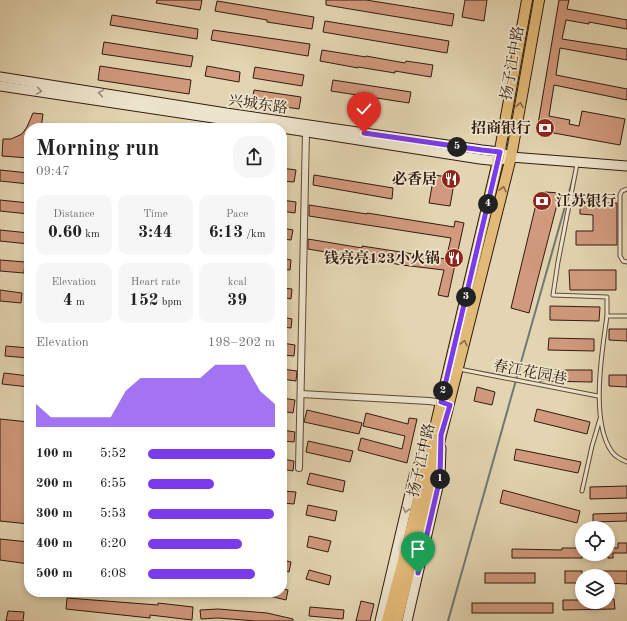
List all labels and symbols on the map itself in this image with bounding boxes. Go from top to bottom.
street label: 扬子江中路 [498,25,527,102]
one-way arrow [35,86,42,95]
one-way arrow [98,89,104,98]
street label: 兴城东路 [227,92,289,117]
pin [347,92,381,133]
one-way arrow [515,102,524,108]
bank icon: 招商银行 [534,117,556,139]
place label: 招商银行 [471,119,531,137]
pin: 5 [447,137,467,157]
restaurant icon: 必香居 [440,168,462,190]
place label: 必香居 [392,170,437,188]
one-way arrow [498,186,507,193]
bank icon: 江苏银行 [531,190,553,212]
place label: 江苏银行 [556,192,616,210]
pin: 4 [478,194,498,214]
restaurant icon: 钱亮亮123小火锅 [443,247,465,269]
place label: 钱亮亮123小火锅 [324,250,440,267]
pin: 3 [456,287,476,307]
one-way arrow [460,340,468,346]
street label: 春江花园巷 [491,357,568,388]
pin: 2 [433,381,453,401]
street label: 扬子江中路 [405,422,438,499]
pin: 1 [430,469,450,489]
one-way arrow [403,507,411,513]
pin [401,532,435,573]

